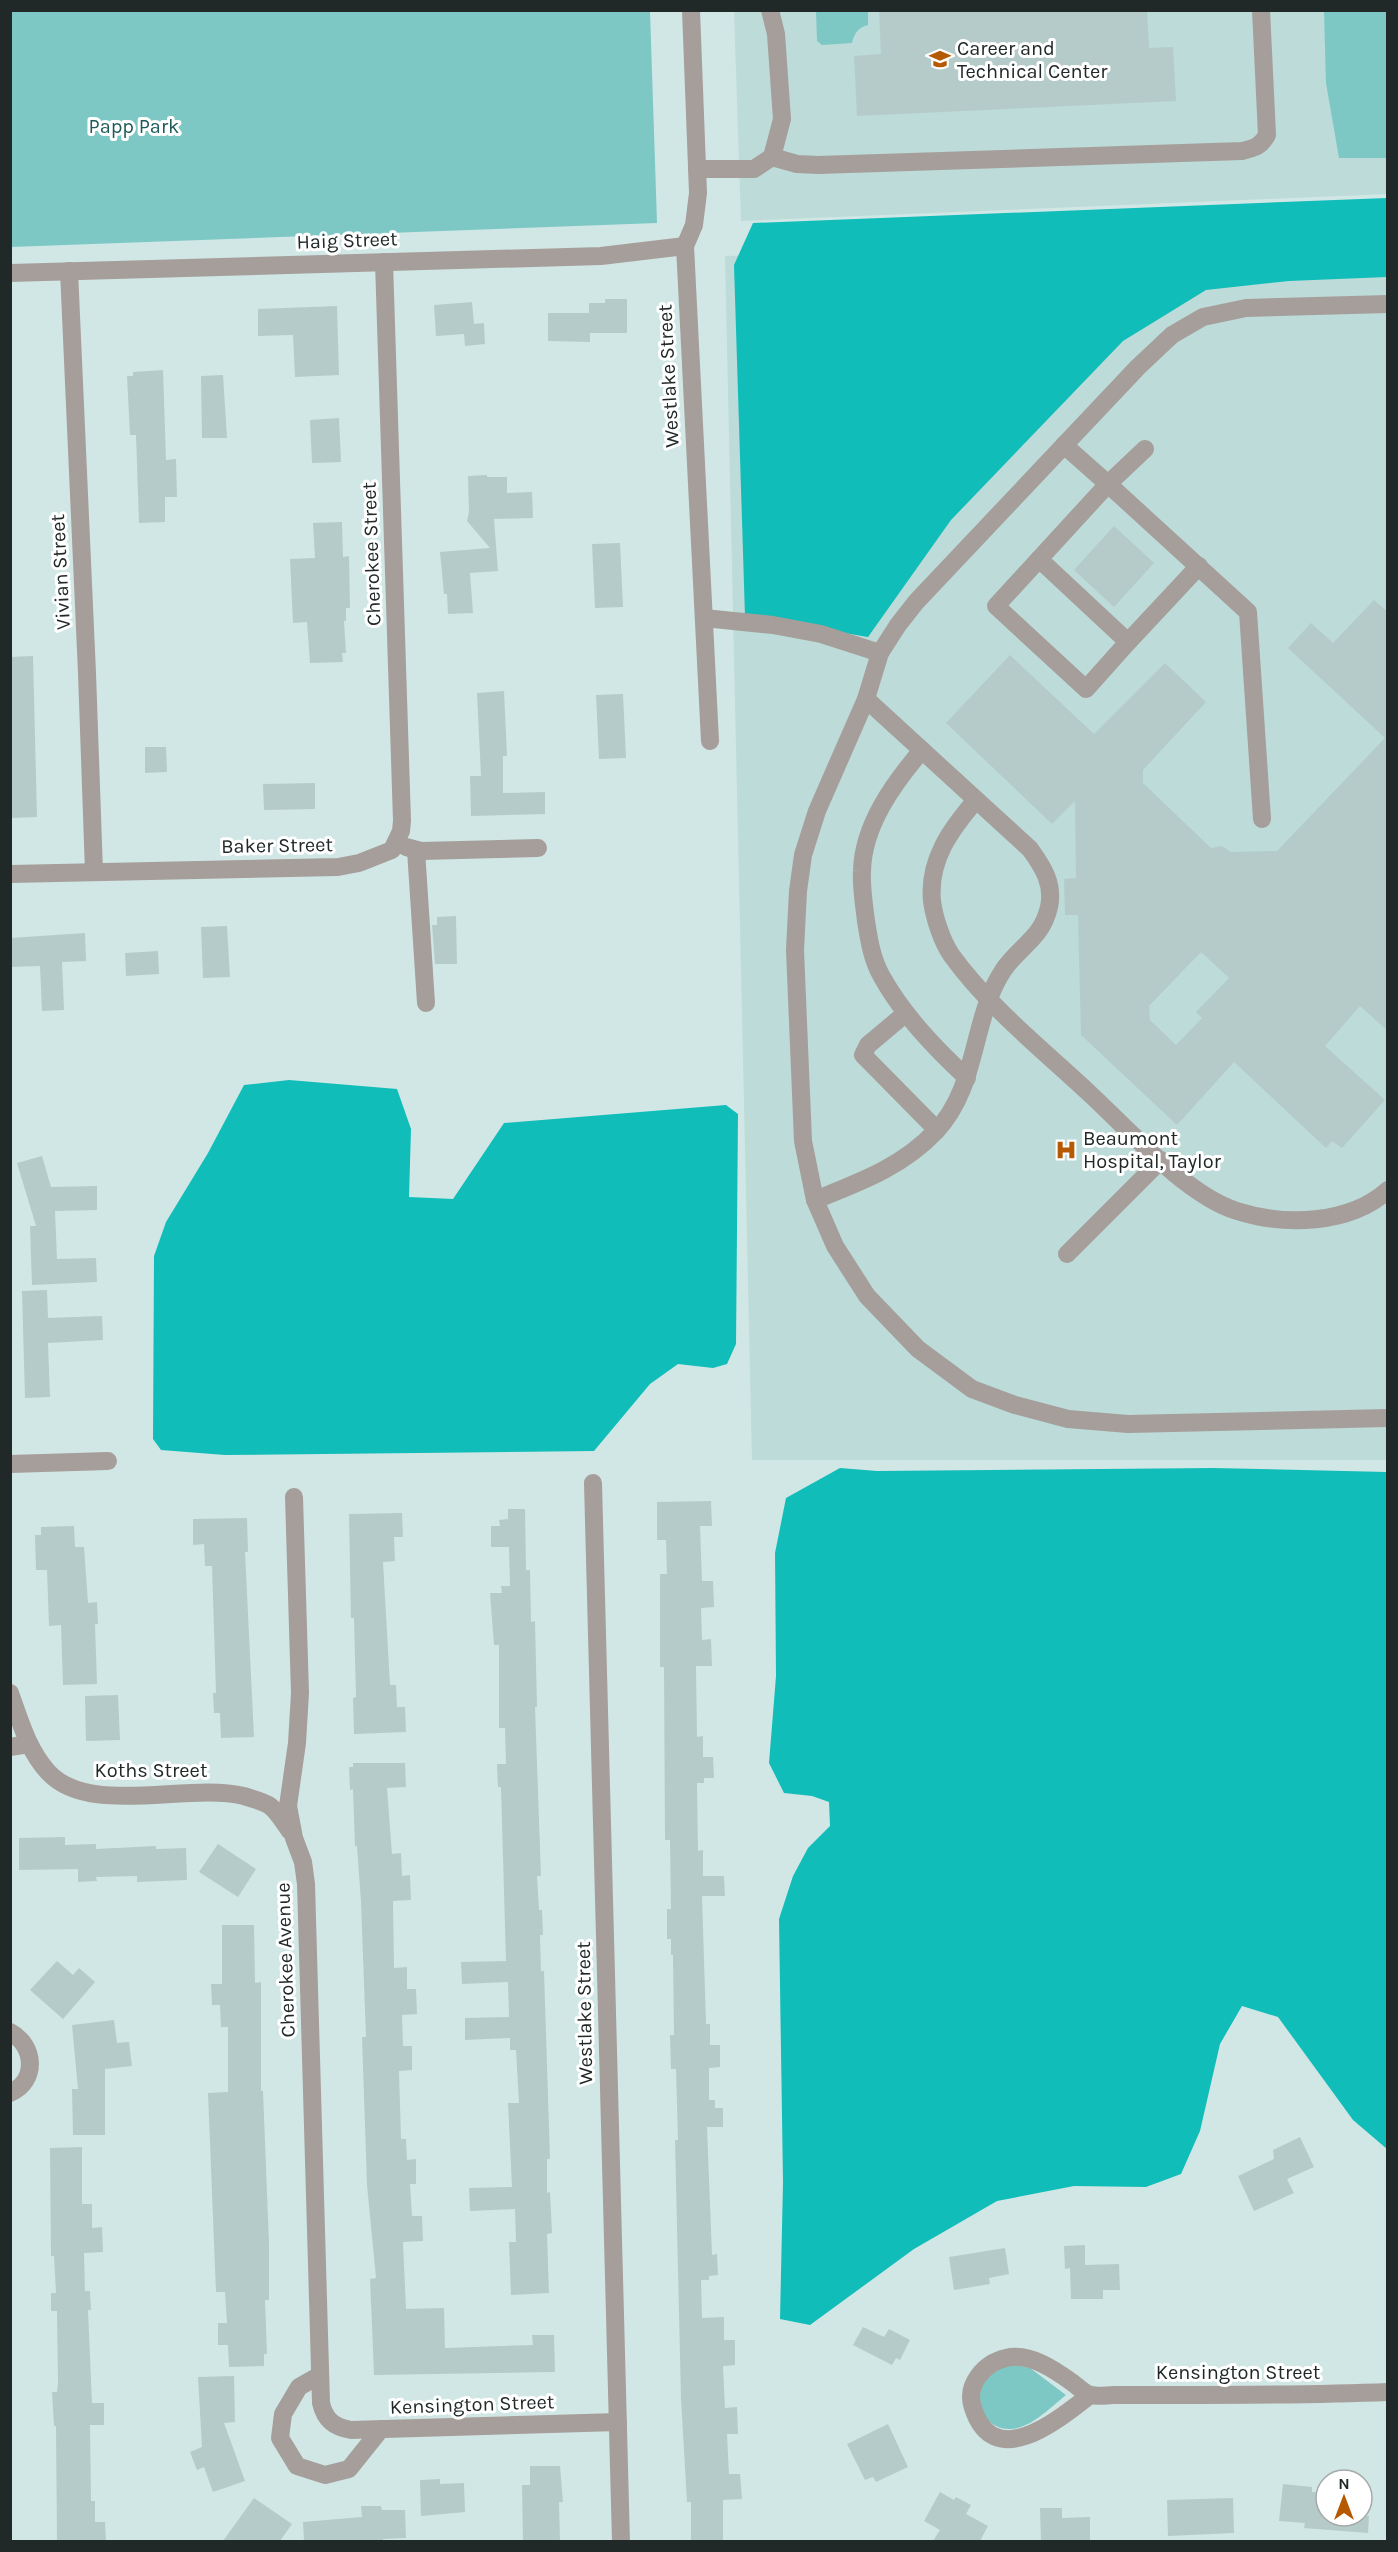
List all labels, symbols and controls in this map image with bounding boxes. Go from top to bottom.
place label: Career and Technical Center [957,37,1108,83]
school or university icon: Career and Technical Center [928,47,952,71]
park label: Papp Park [89,115,179,138]
street label: Haig Street [296,227,399,254]
street label: Westlake Street [653,303,684,448]
street label: Cherokee Street [357,481,386,626]
street label: Vivian Street [46,513,75,630]
street label: Baker Street [221,833,334,858]
place label: Beaumont Hospital, Taylor [1083,1127,1222,1173]
hospital icon: Beaumont Hospital, Taylor [1054,1138,1078,1162]
street label: Koths Street [95,1759,208,1782]
street label: Cherokee Avenue [271,1882,300,2038]
street label: Westlake Street [572,1941,597,2085]
street label: Kensington Street [1156,2361,1321,2384]
street label: Kensington Street [389,2390,555,2419]
north arrow [1314,2468,1374,2528]
text: N [1338,2474,1350,2493]

